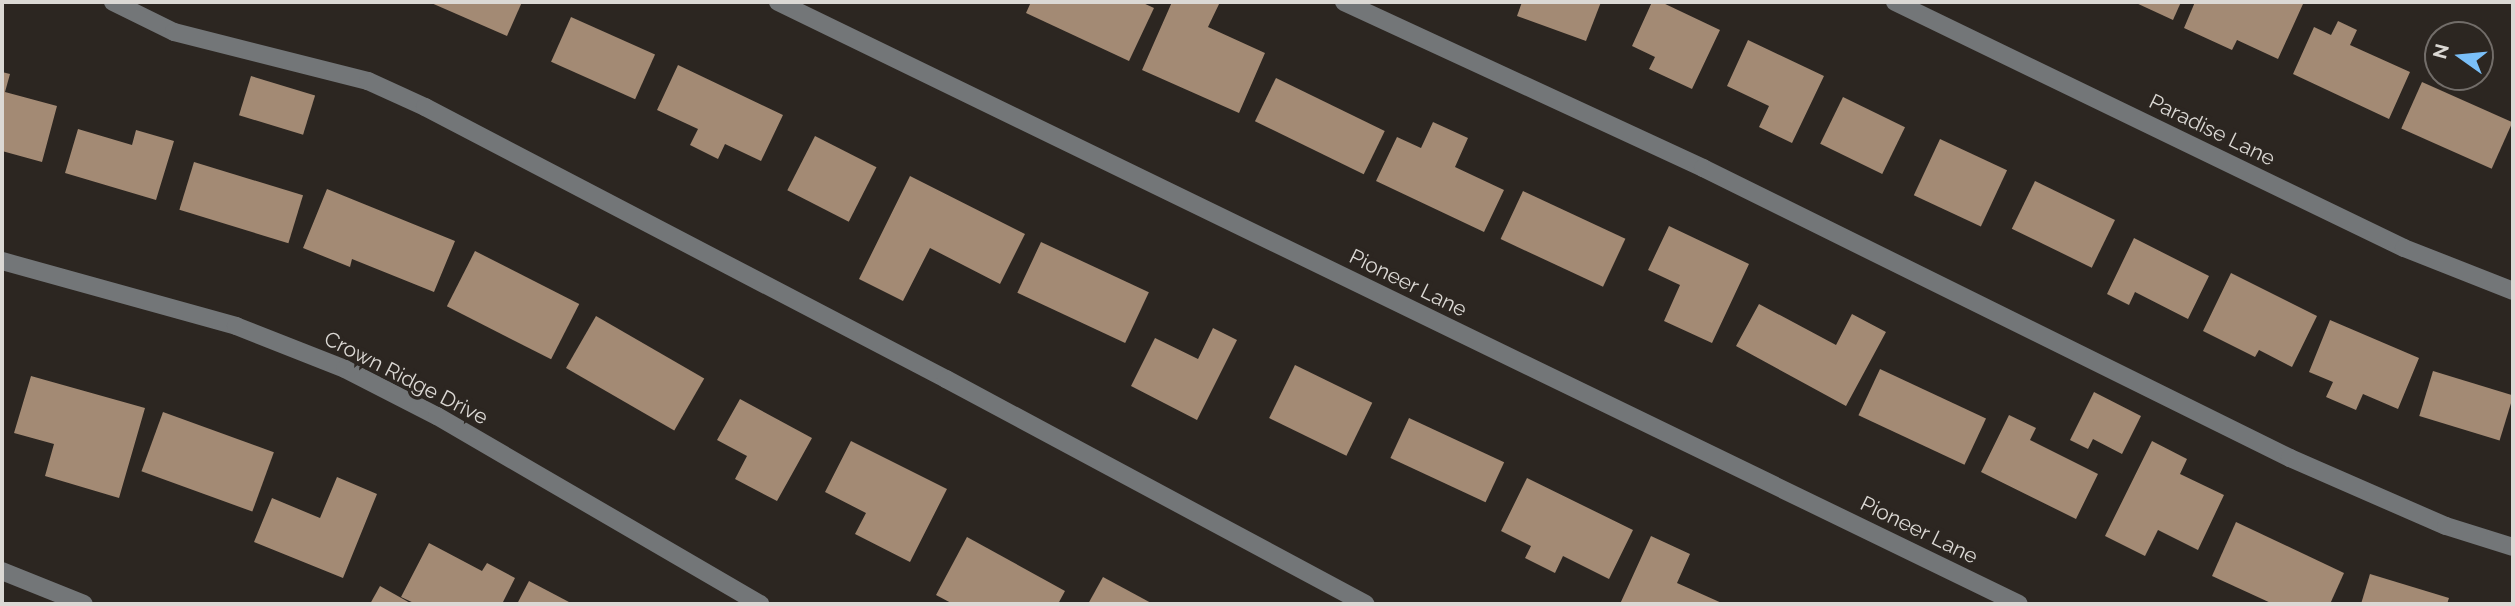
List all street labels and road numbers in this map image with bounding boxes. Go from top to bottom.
street label: Paradise Lane [2145,89,2279,171]
street label: Pioneer Lane [1345,244,1471,322]
street label: Crown Ridge Drive [320,326,492,430]
street label: Pioneer Lane [1856,491,1982,569]

